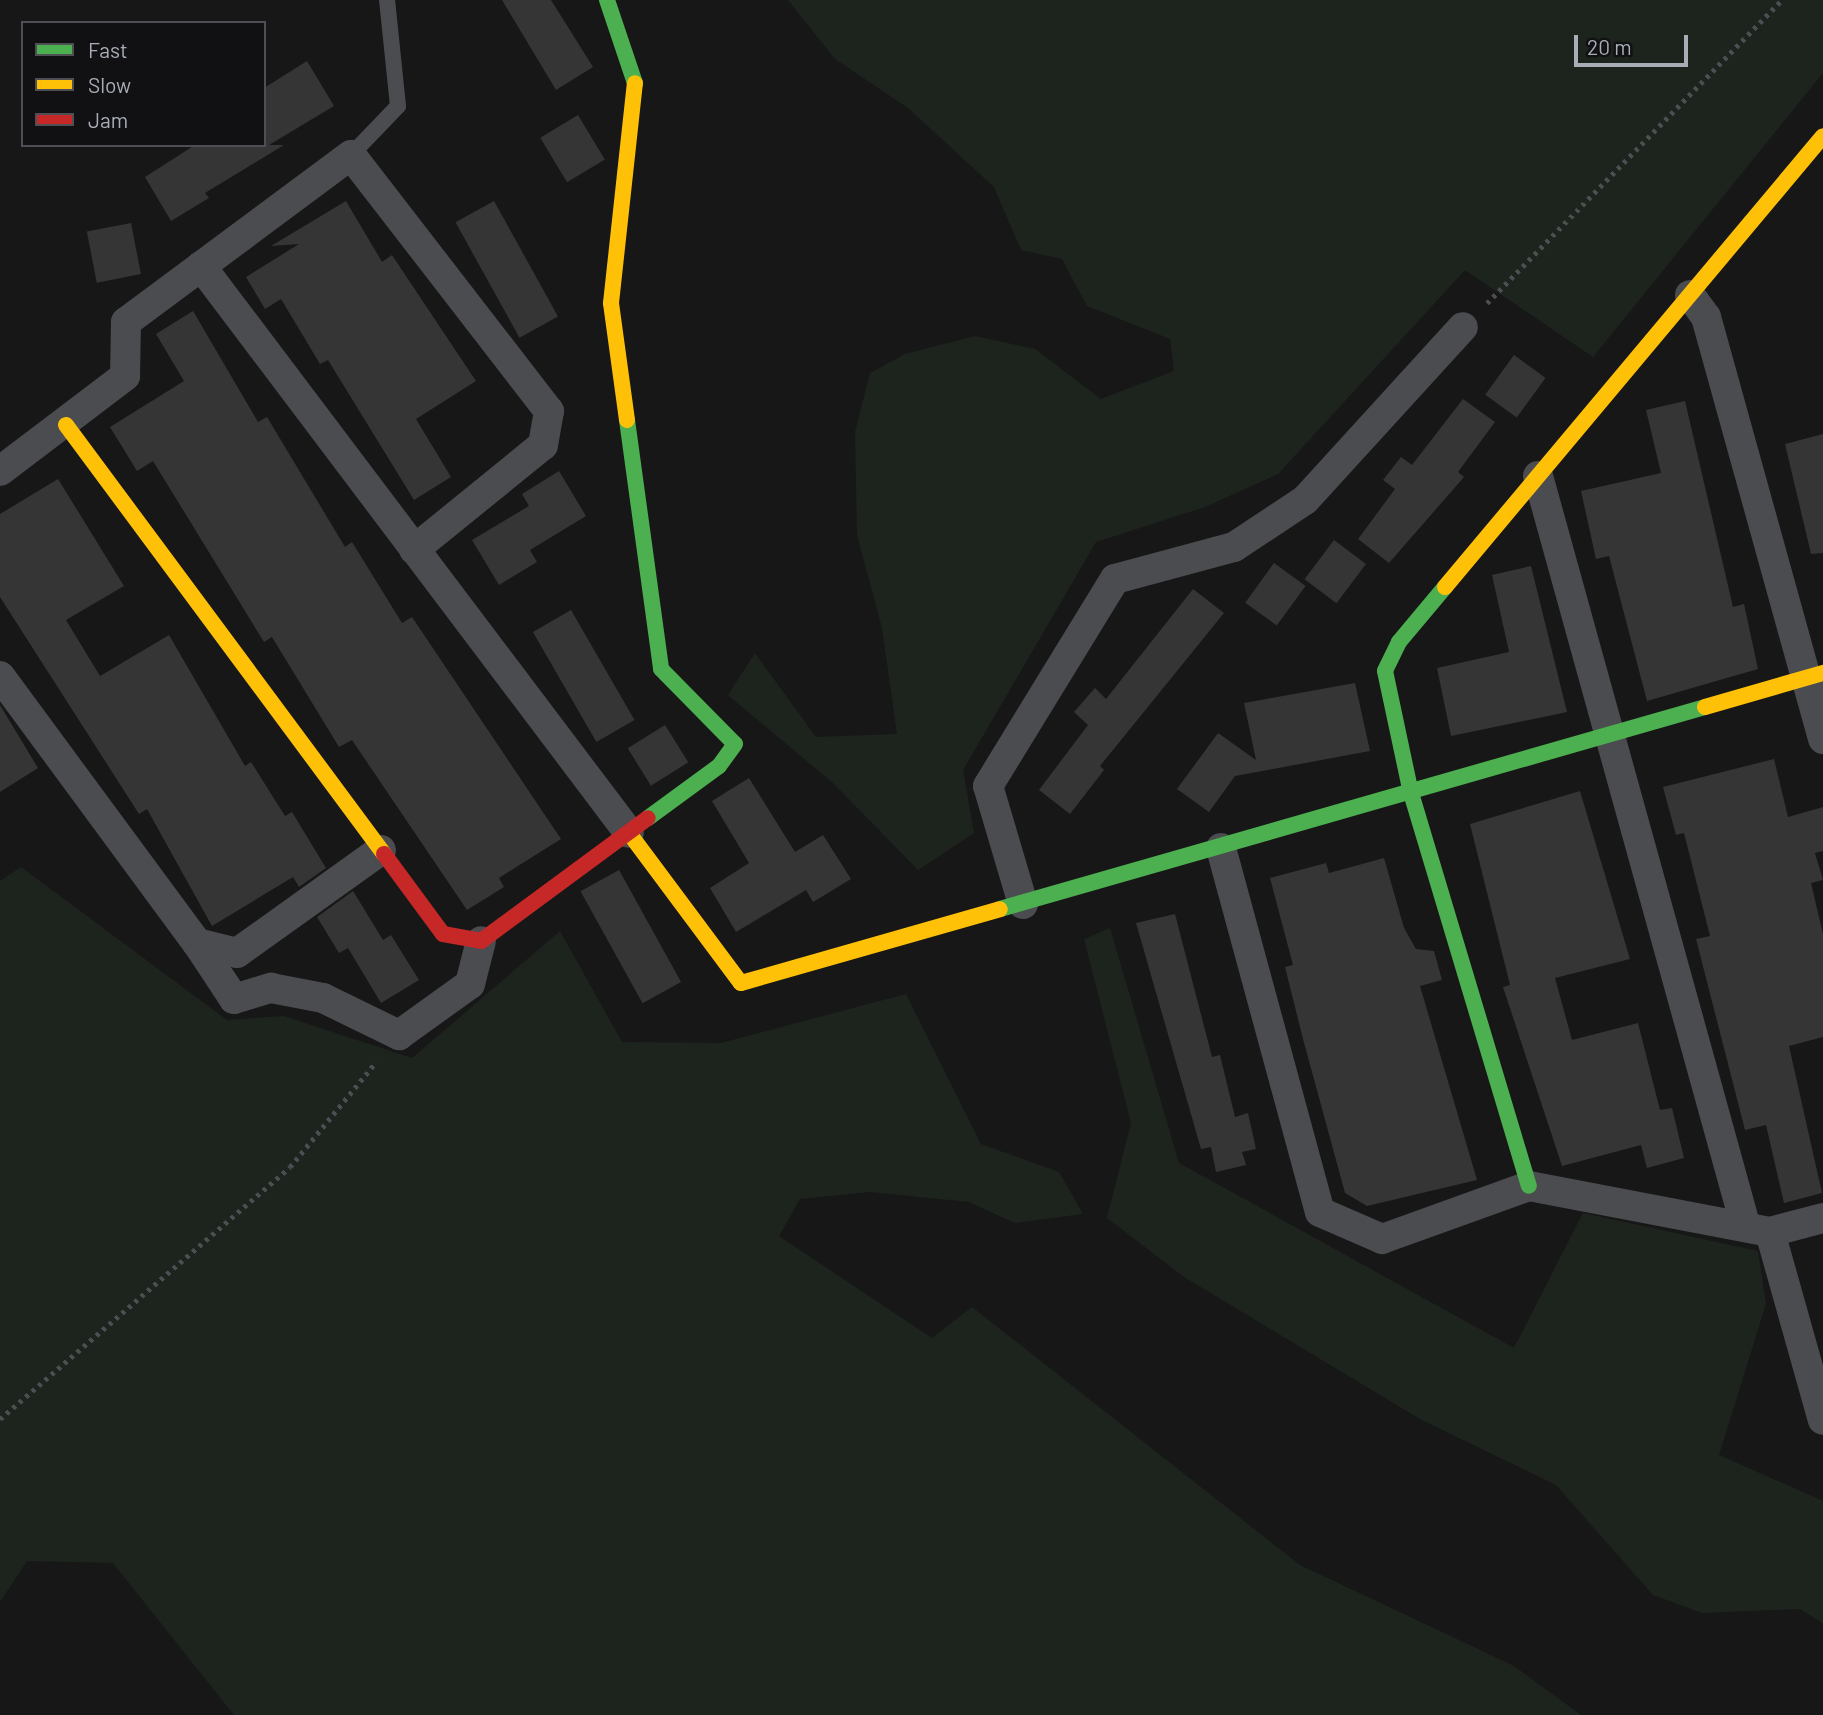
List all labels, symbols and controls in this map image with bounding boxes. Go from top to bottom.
legend [21,21,266,147]
scale bar [1578,21,1692,65]
text: 20 m [1587,34,1632,59]
text: Fast [88,37,128,62]
text: Slow [88,72,131,97]
text: Jam [88,107,128,132]

